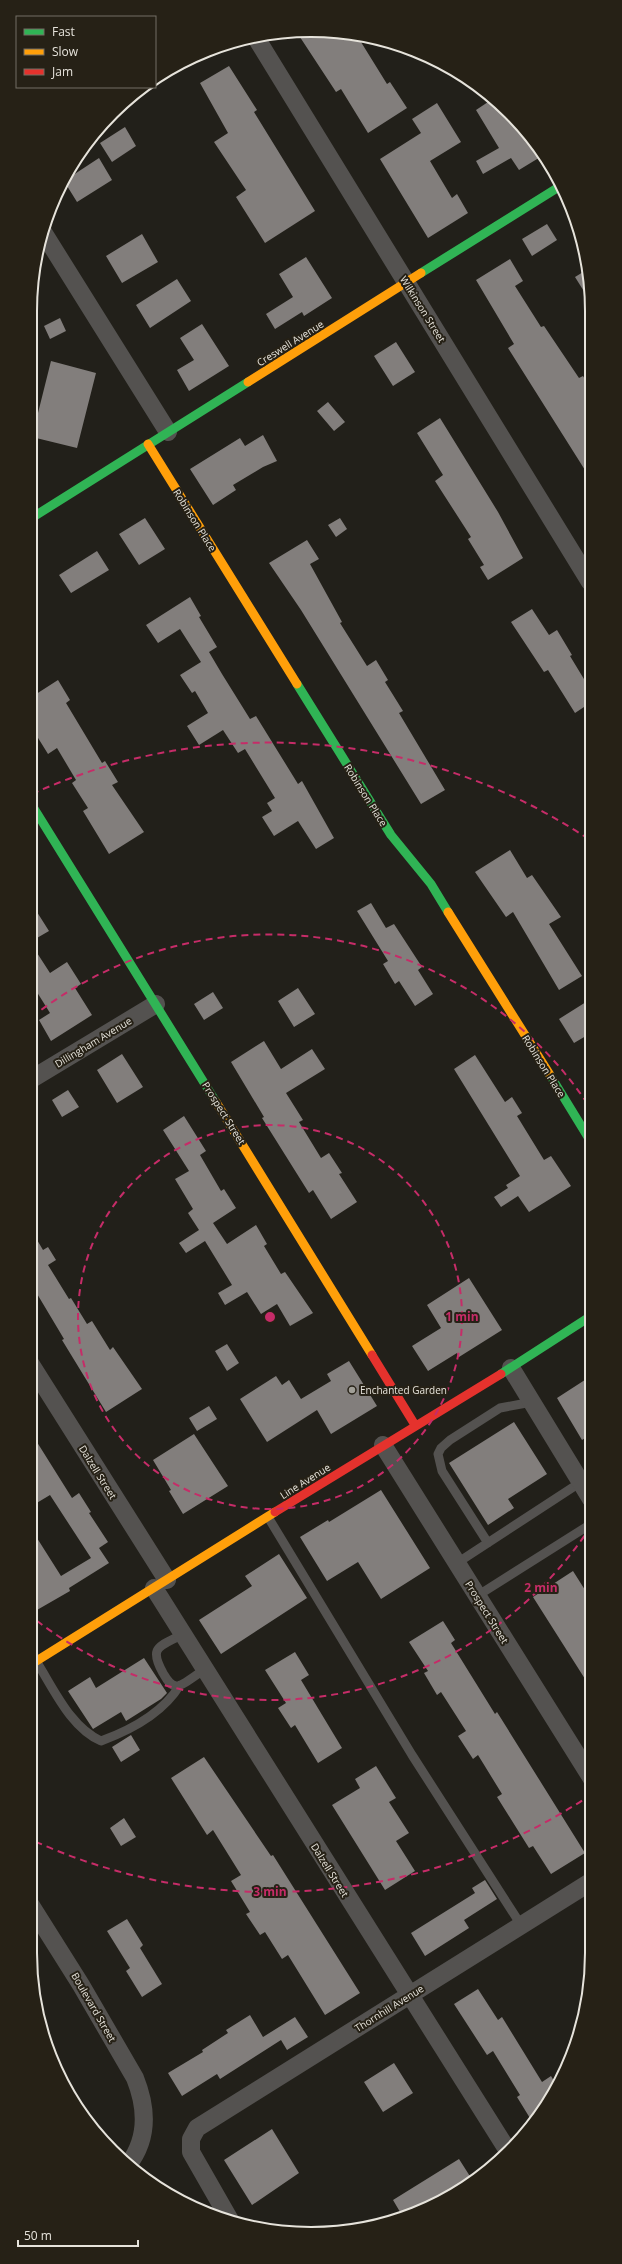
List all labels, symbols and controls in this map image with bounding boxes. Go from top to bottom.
legend [16,16,156,88]
text: Fast [52,23,75,40]
text: Slow [52,43,79,60]
text: Jam [51,63,73,80]
street label: Wilkinson Street [397,273,449,345]
street label: Creswell Avenue [254,317,327,369]
street label: Robinson Place [170,486,220,554]
street label: Robinson Place [341,761,391,829]
street label: Dillingham Avenue [52,1013,134,1070]
street label: Robinson Place [519,1032,569,1100]
street label: Prospect Street [199,1079,249,1147]
text: 1 min [445,1308,479,1325]
centre of rings [263,1310,277,1324]
place label: Enchanted Garden [360,1383,447,1397]
marker: Enchanted Garden [347,1385,357,1395]
street label: Dalzell Street [76,1442,120,1502]
street label: Line Avenue [277,1460,333,1502]
street label: Prospect Street [462,1578,512,1646]
text: 2 min [524,1579,558,1596]
street label: Dalzell Street [308,1840,352,1900]
text: 3 min [253,1883,287,1900]
street label: Boulevard Street [68,1970,120,2045]
street label: Thornhill Avenue [352,1981,427,2035]
scale bar [18,2222,138,2248]
text: 50 m [24,2227,52,2244]

